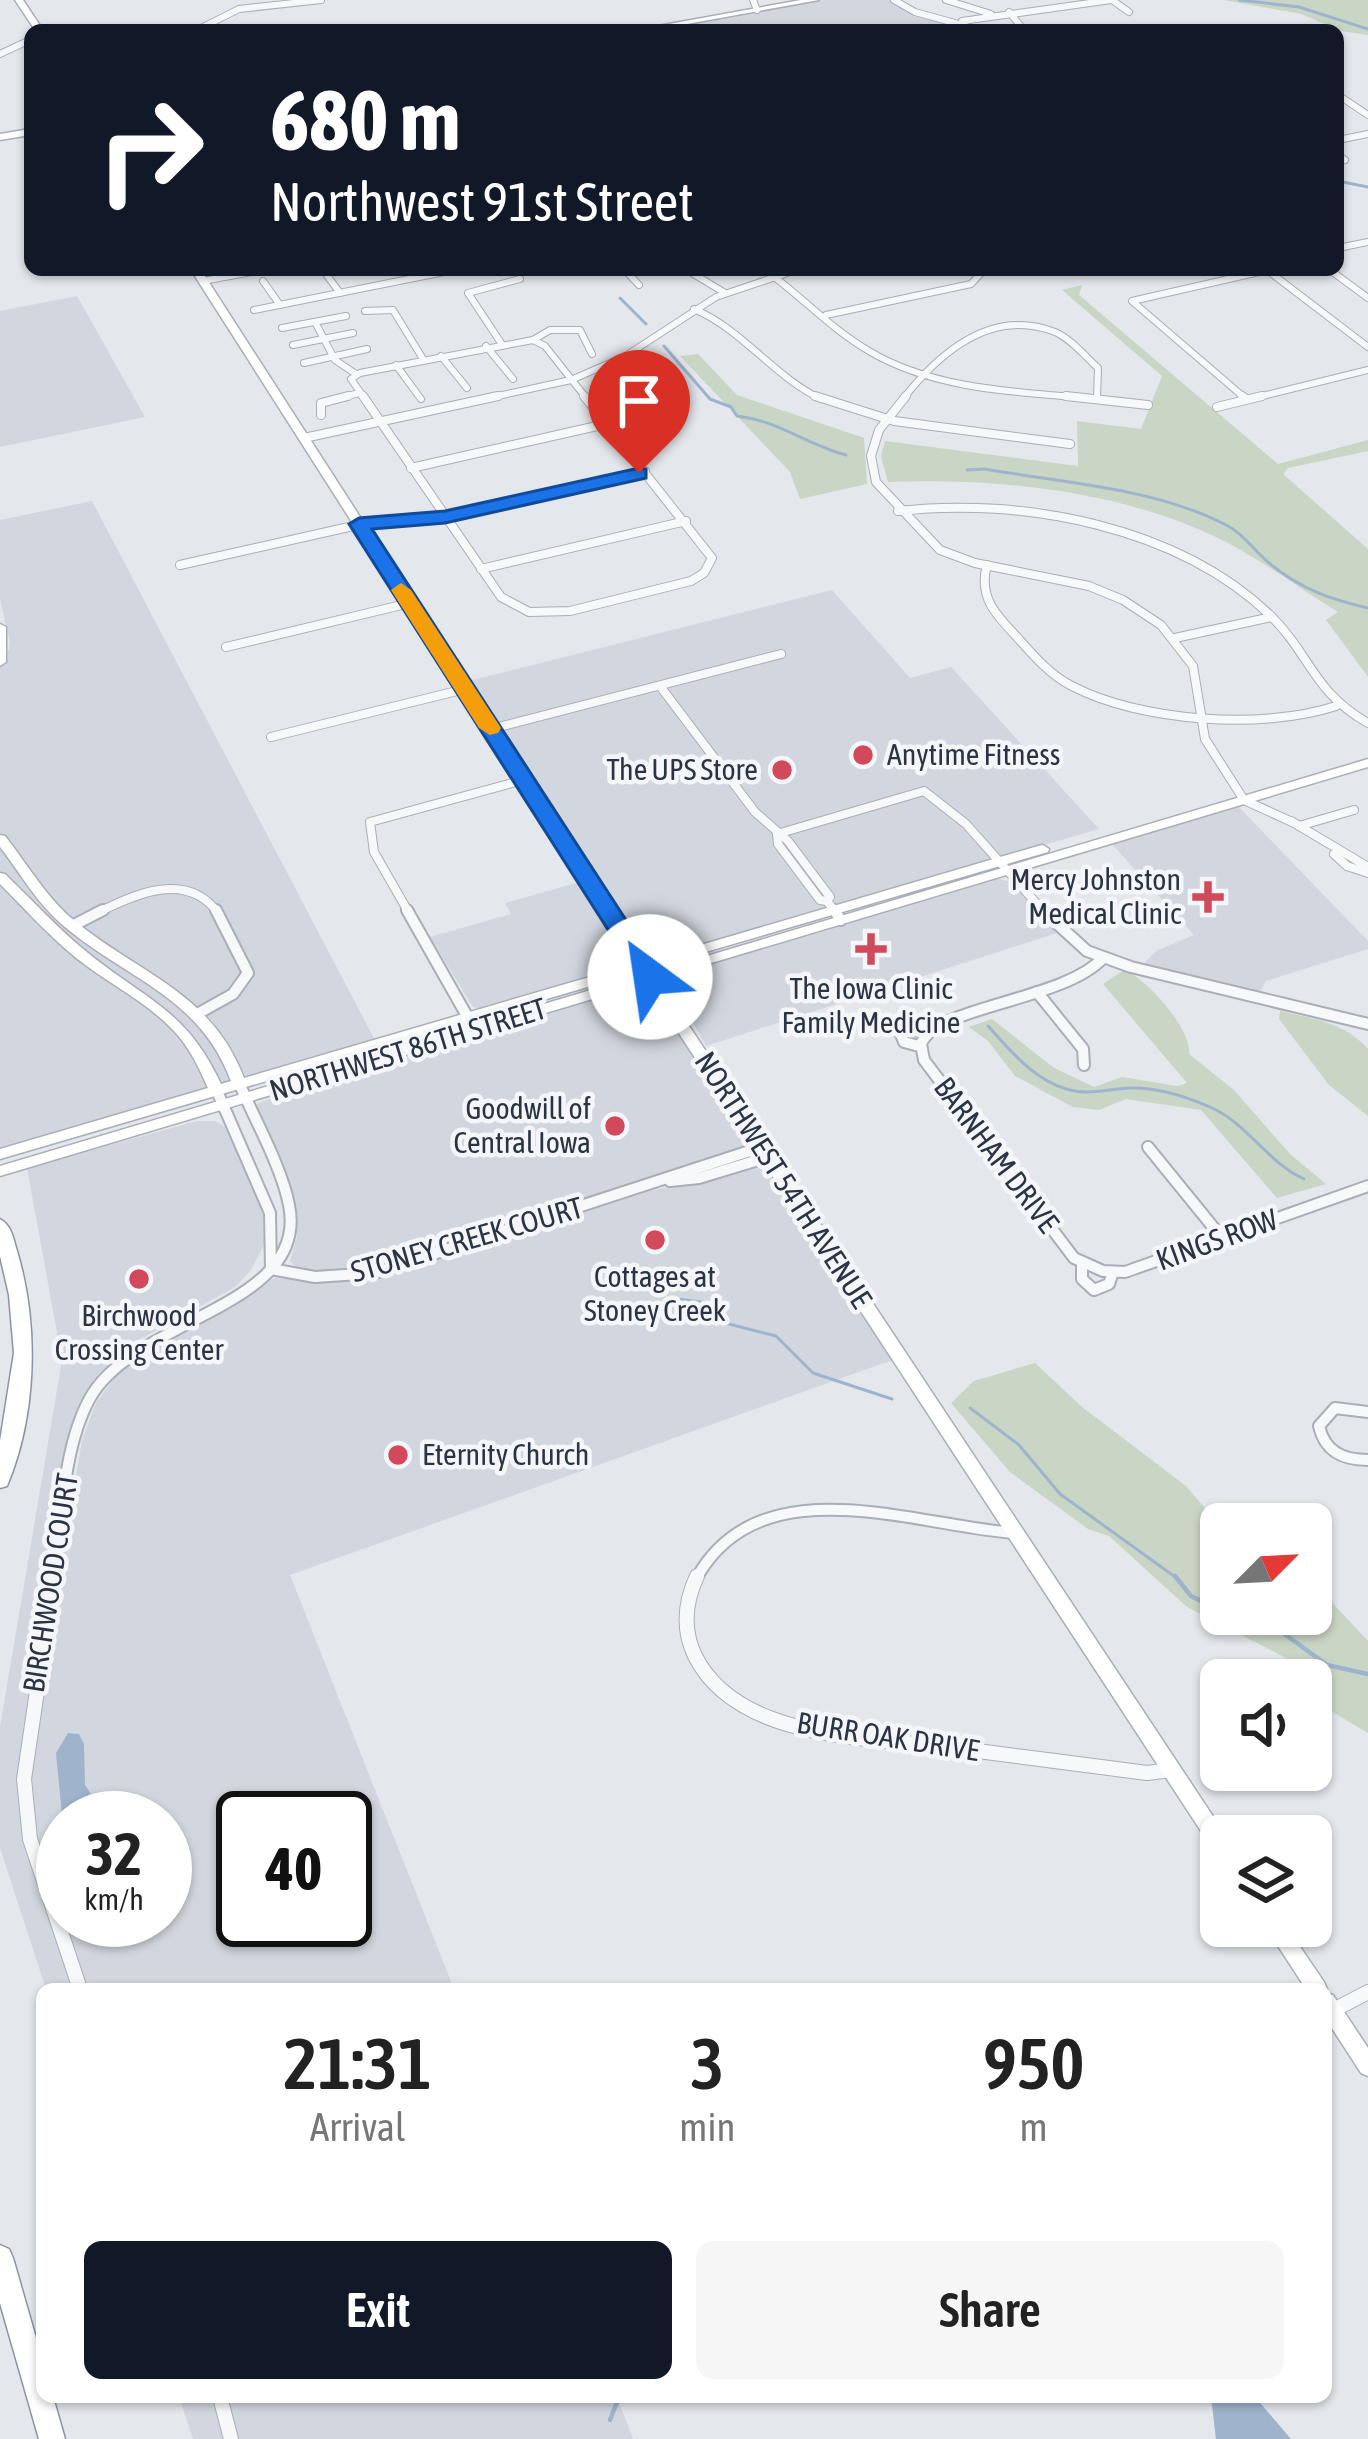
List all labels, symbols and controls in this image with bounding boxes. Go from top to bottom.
icon: right [72,72,228,228]
text: 680 m [270,72,460,168]
text: Northwest 91st Street [270,171,694,232]
pin [588,350,690,473]
icon: arrive [606,368,672,434]
place label: Anytime Fitness [887,737,1060,771]
marker: Anytime Fitness [850,742,876,768]
place label: The UPS Store [607,752,758,786]
marker: The UPS Store [769,757,795,783]
place label: Mercy Johnston Medical Clinic [1010,862,1182,930]
marker: Mercy Johnston Medical Clinic [1192,881,1224,913]
position arrow [587,914,713,1040]
marker: The Iowa Clinic Family Medicine [855,933,887,965]
place label: The Iowa Clinic Family Medicine [782,971,960,1039]
street label: NORTHWEST 86TH STREET [265,991,550,1107]
street label: NORTHWEST 54TH AVENUE [688,1045,879,1314]
street label: BARNHAM DRIVE [928,1070,1066,1239]
place label: Goodwill of Central Iowa [453,1091,591,1159]
marker: Goodwill of Central Iowa [602,1113,628,1139]
street label: STONEY CREEK COURT [347,1190,587,1288]
street label: KINGS ROW [1151,1201,1282,1277]
marker: Cottages at Stoney Creek [642,1227,668,1253]
place label: Cottages at Stoney Creek [584,1259,726,1327]
marker: Birchwood Crossing Center [126,1266,152,1292]
place label: Birchwood Crossing Center [55,1298,224,1366]
place label: Eternity Church [422,1437,589,1471]
marker: Eternity Church [385,1442,411,1468]
street label: BIRCHWOOD COURT [16,1471,84,1695]
north arrow [1200,1503,1332,1635]
map controls [1200,1503,1332,1947]
button: sound [1200,1659,1332,1791]
street label: BURR OAK DRIVE [795,1705,982,1767]
speed limit sign: 40 [216,1791,372,1947]
button: layers [1200,1815,1332,1947]
text: 32 [86,1819,142,1888]
text: km/h [84,1882,144,1916]
text: 21:31 [284,2022,432,2104]
text: 3 [690,2022,724,2104]
text: 950 [983,2022,1084,2104]
text: Arrival [310,2105,405,2149]
text: min [679,2105,735,2149]
text: m [1020,2105,1048,2149]
button: Exit [84,2241,672,2379]
button: Share [696,2241,1284,2379]

